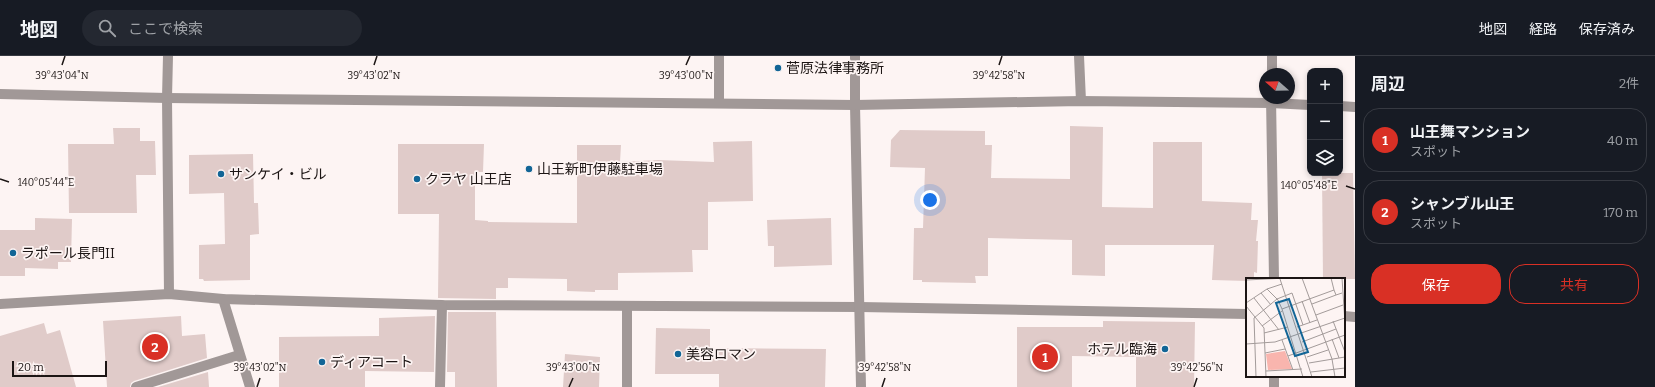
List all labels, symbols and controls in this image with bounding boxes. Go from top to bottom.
search box [82,10,362,46]
icon: search [96,17,118,39]
text: 地図 [20,18,58,41]
text: ここで検索 [128,20,203,38]
text: 地図 [1479,21,1507,38]
text: 経路 [1529,21,1557,38]
text: 保存済み [1579,21,1635,38]
place label: 菅原法律事務所 [786,60,884,77]
marker: 菅原法律事務所 [773,63,783,73]
north arrow [1259,68,1295,104]
map controls [1307,68,1343,176]
button: + [1307,68,1343,104]
text: 39°43'04"N [35,70,89,82]
text: 39°43'02"N [347,70,401,82]
text: 39°43'00"N [659,70,713,82]
text: 39°42'58"N [973,70,1025,82]
text: 周辺 [1371,74,1405,95]
text: 2件 [1619,76,1639,91]
button: − [1307,104,1343,140]
text: 山王舞マンション [1410,123,1530,141]
text: 1 [1382,133,1388,148]
text: 40 m [1607,133,1638,148]
button: layers [1307,140,1343,176]
text: スポット [1410,144,1462,159]
place label: 山王新町伊藤駐車場 [537,161,663,178]
marker: 山王新町伊藤駐車場 [524,164,534,174]
place label: サンケイ・ビル [229,166,327,183]
marker: サンケイ・ビル [216,169,226,179]
place label: クラヤ 山王店 [425,171,512,188]
marker: クラヤ 山王店 [412,174,422,184]
text: 140°05'44"E [18,177,74,189]
text: 140°05'48"E [1281,180,1337,192]
your location [920,190,940,210]
text: シャンブル山王 [1410,195,1515,213]
text: 2 [1381,205,1389,220]
text: 170 m [1603,205,1638,220]
text: スポット [1410,216,1462,231]
place label: ラポール長門II [21,245,115,262]
marker: ラポール長門II [8,248,18,258]
button: 保存 [1371,264,1501,304]
button: 共有 [1509,264,1639,304]
inset map [1246,278,1345,377]
pin: 2 [142,332,168,362]
place label: ホテル臨海 [1087,341,1157,358]
pin: 1 [1032,342,1058,372]
marker: ホテル臨海 [1160,344,1170,354]
place label: 美容ロマン [686,346,756,363]
marker: 美容ロマン [673,349,683,359]
place label: ディアコート [330,354,413,371]
marker: ディアコート [317,357,327,367]
scale bar [12,359,107,378]
text: 20 m [18,361,44,374]
text: 39°43'02"N [233,362,287,374]
text: 39°43'00"N [546,362,600,374]
text: 39°42'58"N [859,362,911,374]
text: 39°42'56"N [1171,362,1223,374]

